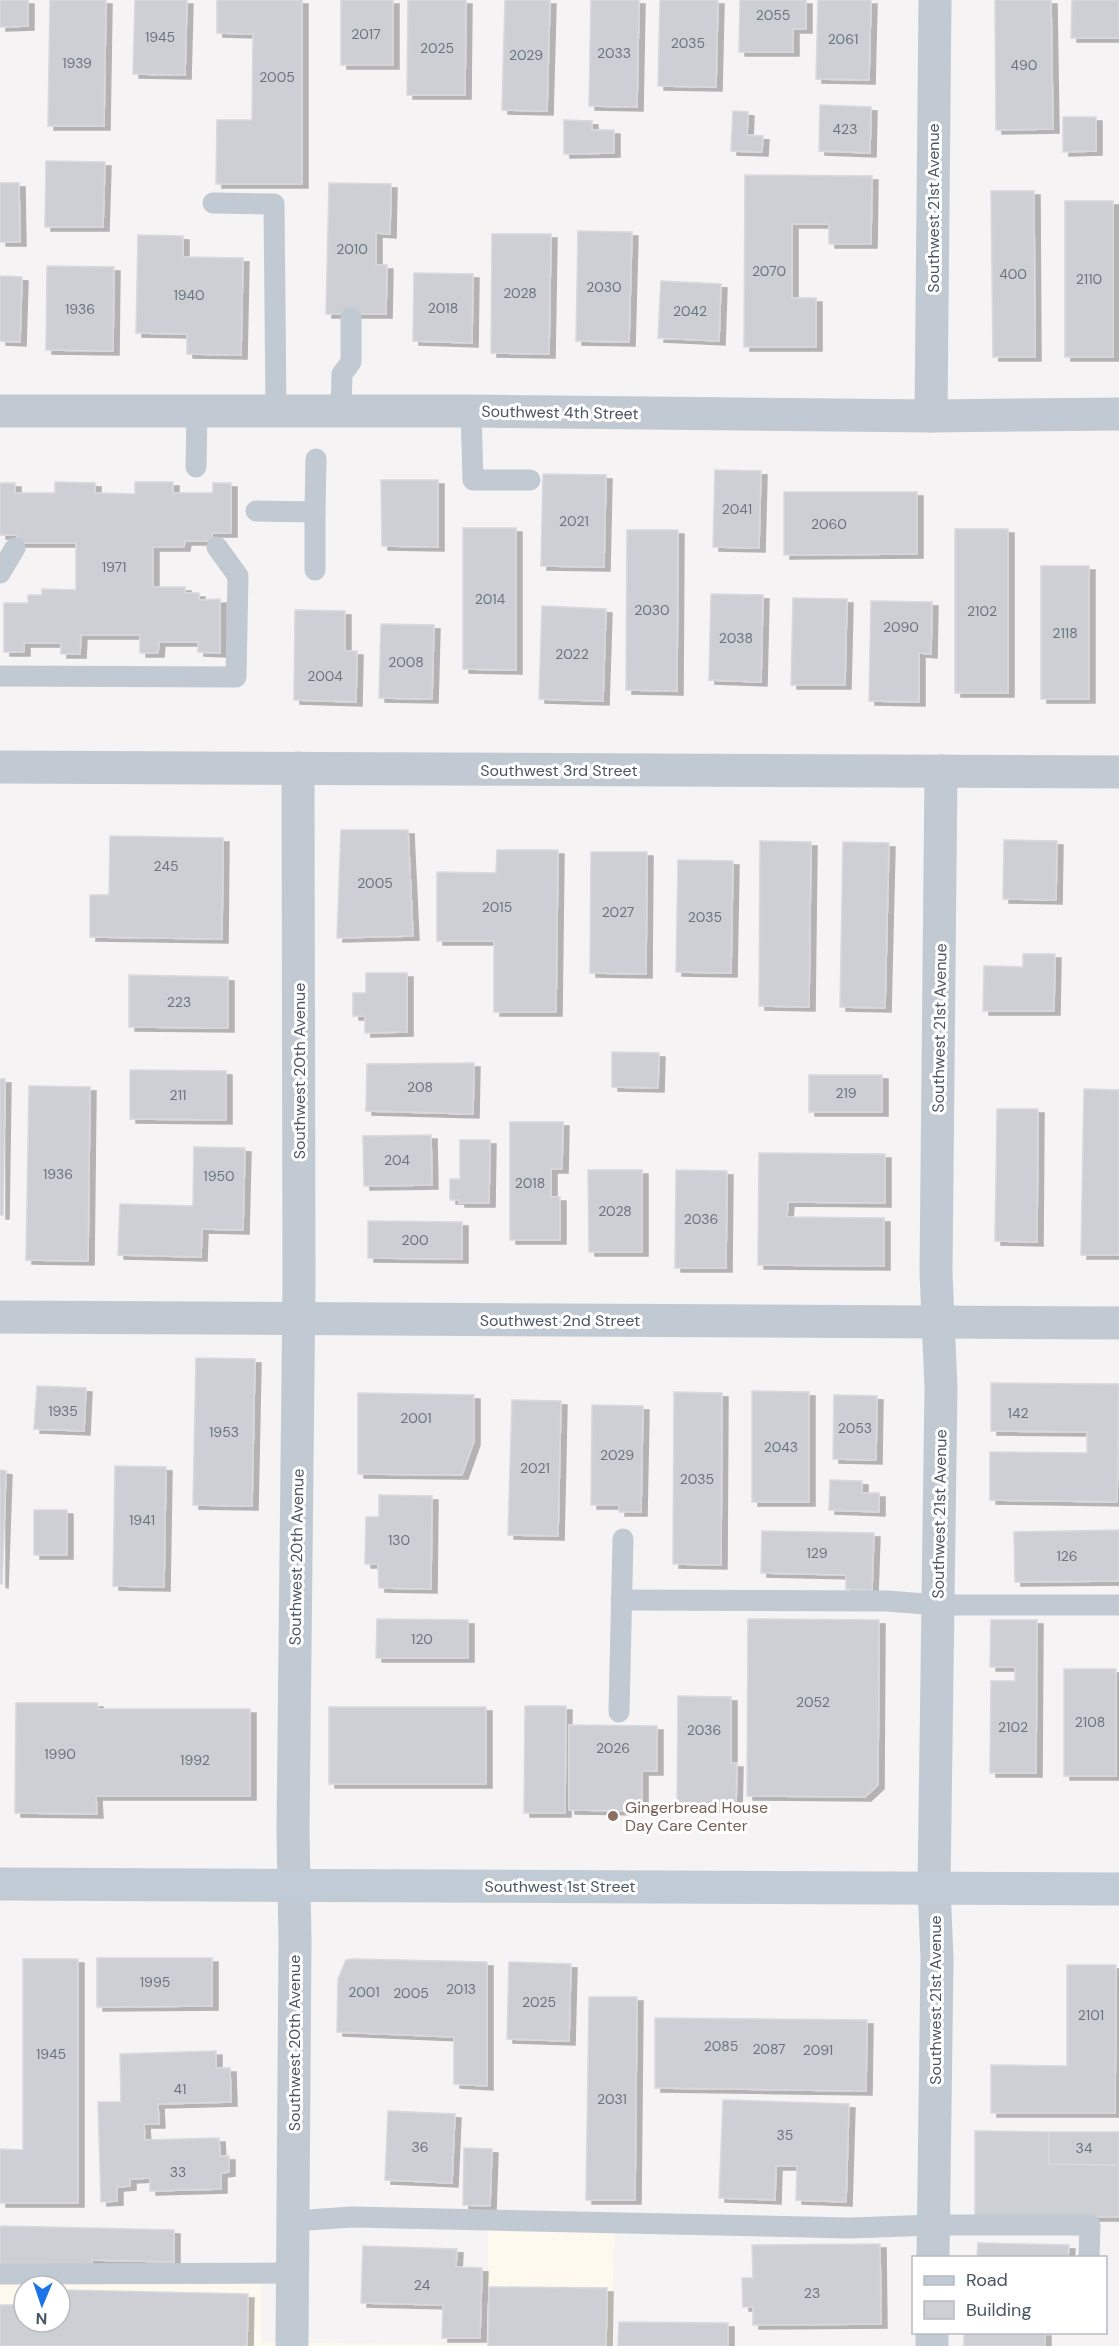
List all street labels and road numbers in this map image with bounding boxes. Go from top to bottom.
street label: Southwest 21st Avenue [923,123,944,293]
street label: Southwest 4th Street [481,401,639,424]
street label: Southwest 3rd Street [480,760,638,781]
street label: Southwest 21st Avenue [928,943,951,1113]
street label: Southwest 20th Avenue [289,983,310,1159]
street label: Southwest 2nd Street [480,1310,640,1331]
street label: Southwest 21st Avenue [928,1429,951,1599]
street label: Southwest 20th Avenue [284,1468,309,1646]
street label: Southwest 1st Street [484,1876,636,1897]
street label: Southwest 21st Avenue [925,1915,946,2085]
street label: Southwest 20th Avenue [284,1955,305,2131]

